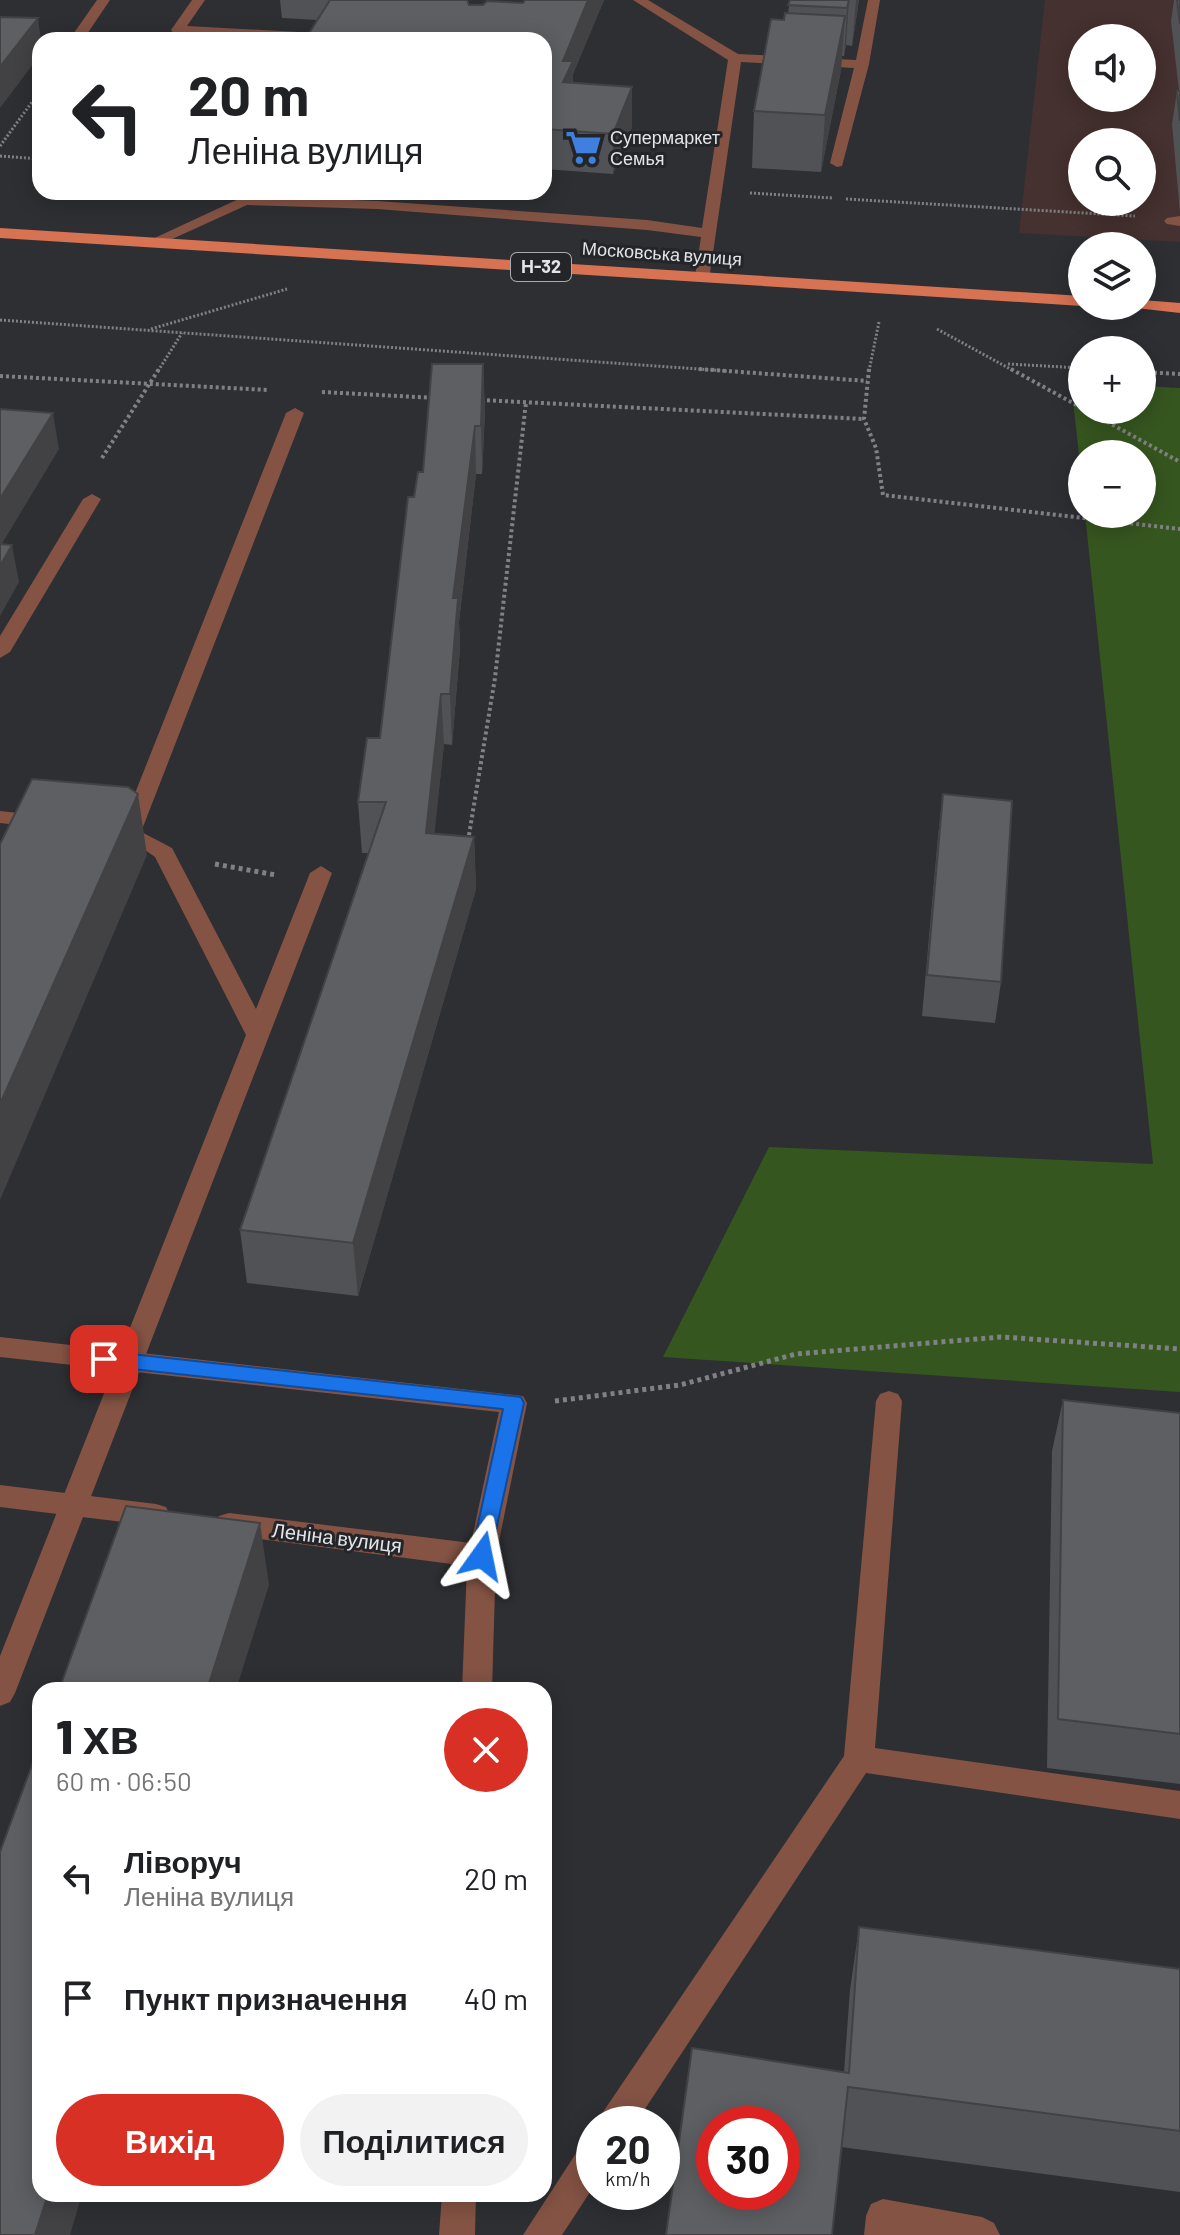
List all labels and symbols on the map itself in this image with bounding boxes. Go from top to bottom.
place label: Супермаркет Семья [610,126,720,169]
supermarket icon: Супермаркет Семья [565,129,603,167]
street label: Московська вулиця [581,236,743,270]
road number: Н-32 [511,253,571,281]
pin [70,1325,138,1393]
position arrow [440,1514,524,1598]
street label: Леніна вулиця [271,1517,403,1557]
speed limit sign: 30 [696,2106,800,2210]

